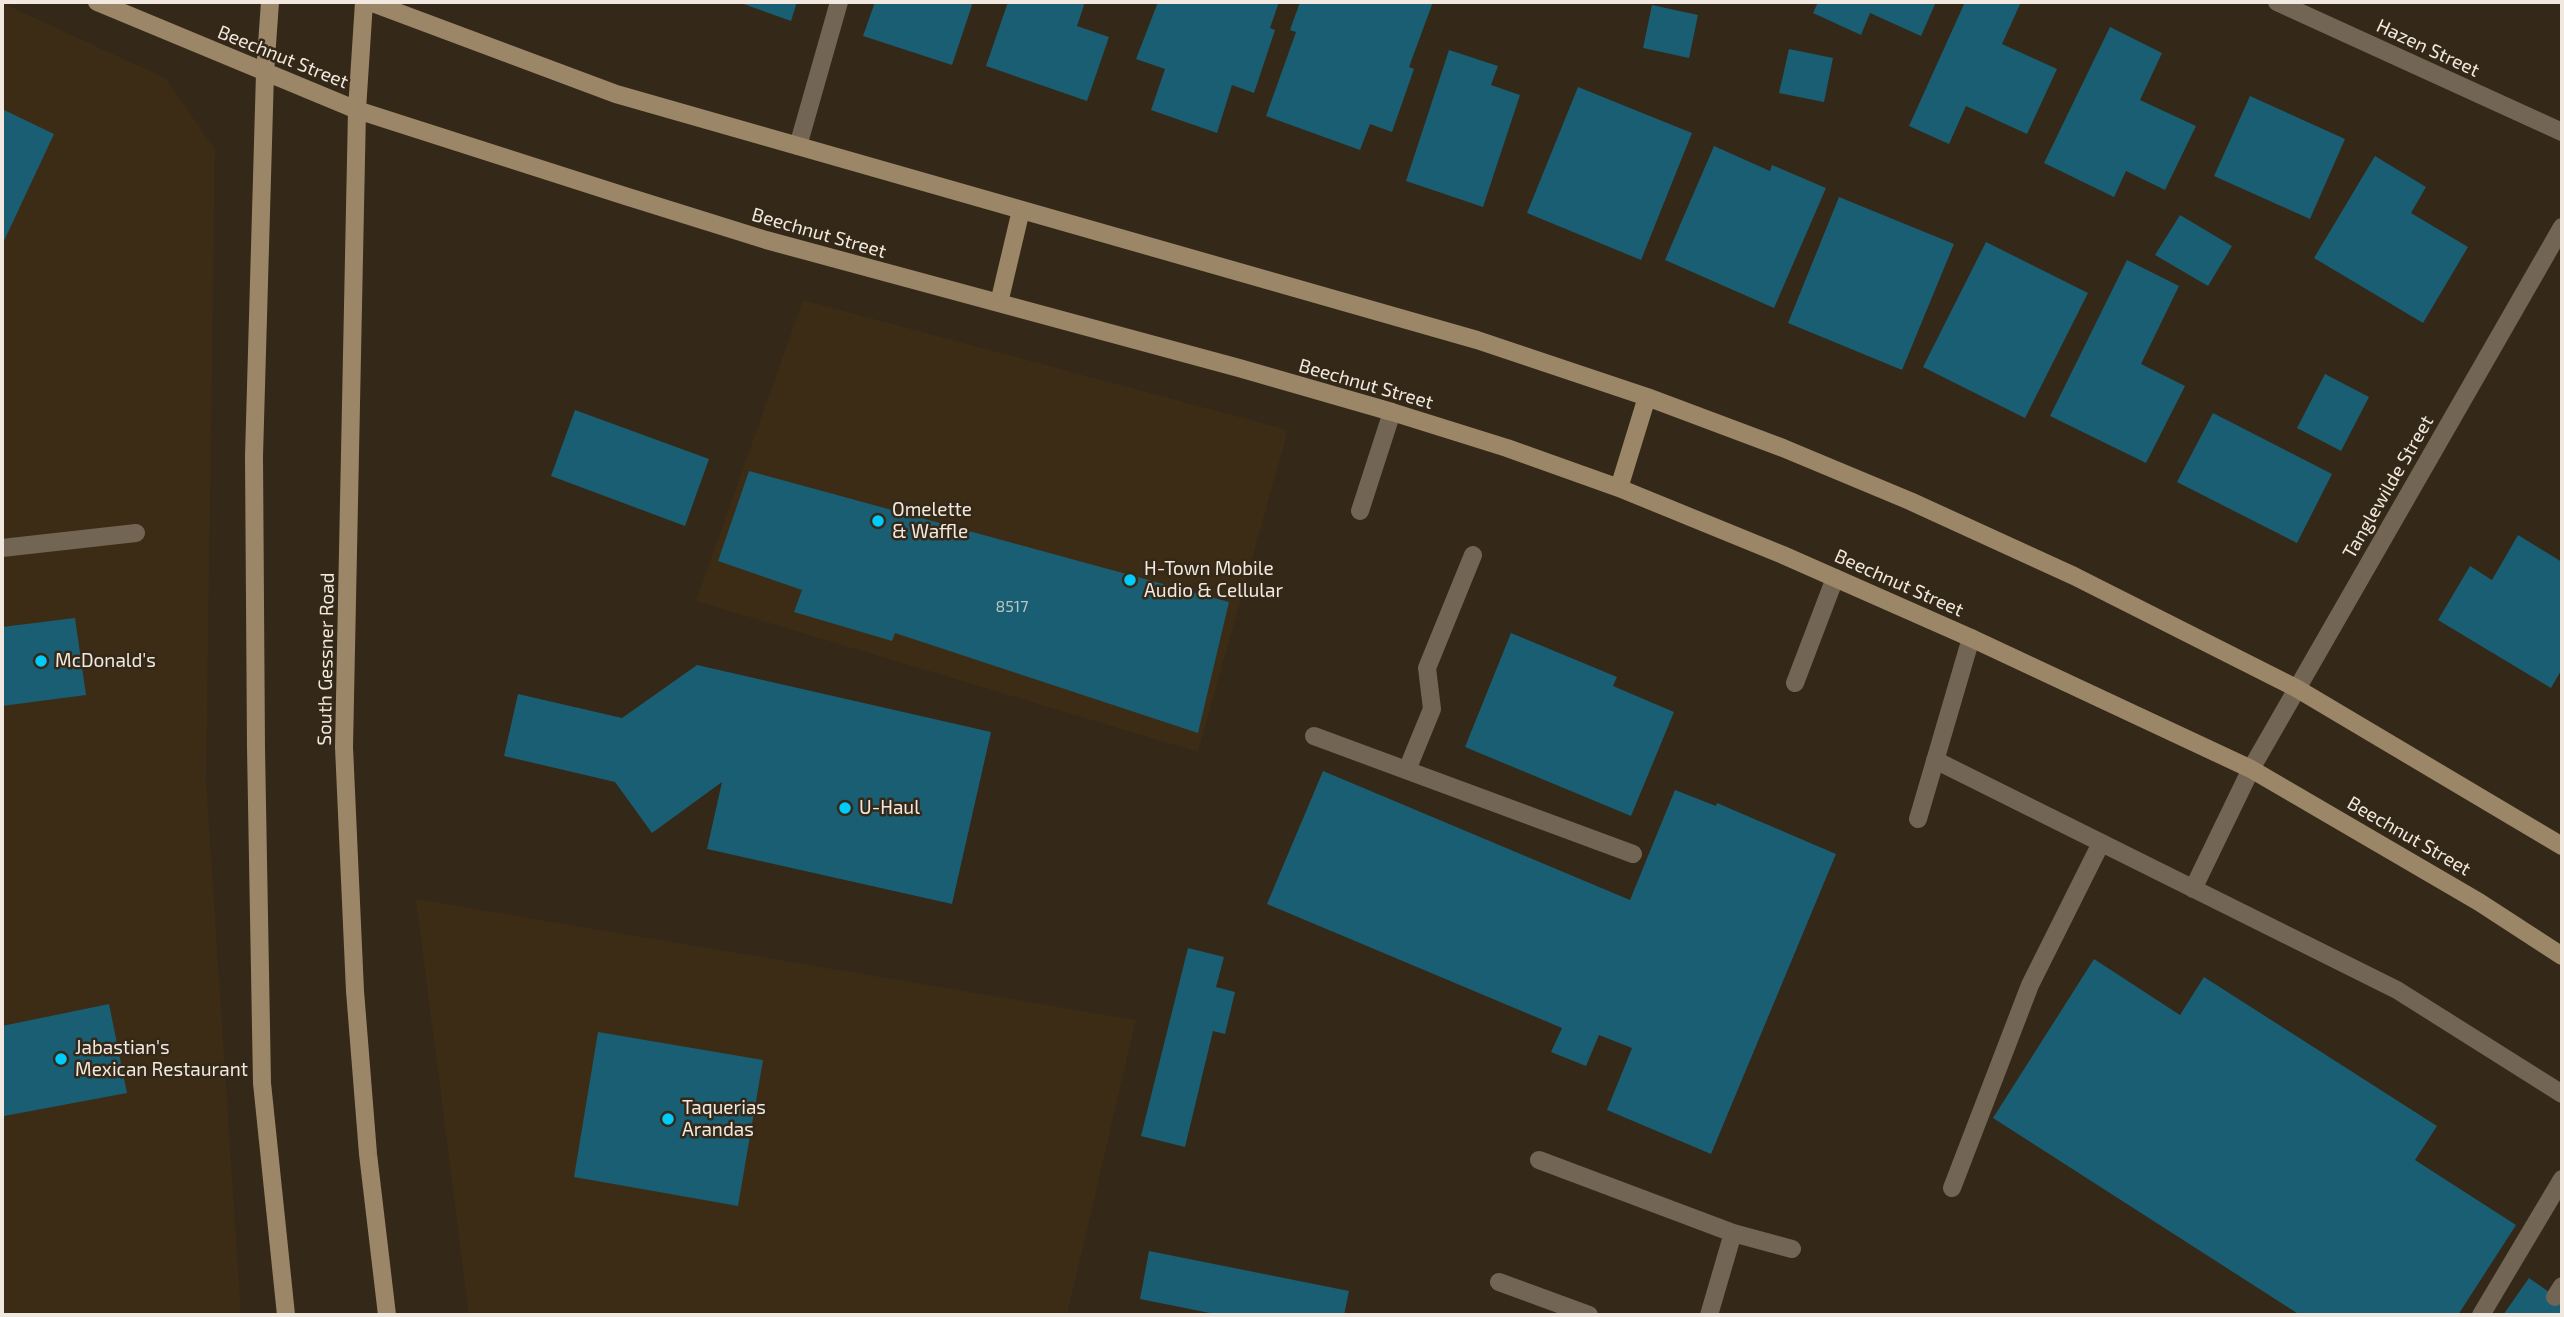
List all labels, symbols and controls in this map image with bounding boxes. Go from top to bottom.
street label: Hazen Street [2373,14,2483,82]
street label: Beechnut Street [214,20,352,94]
street label: Beechnut Street [749,203,889,263]
street label: Beechnut Street [1296,354,1436,414]
street label: Tanglewilde Street [2338,411,2438,563]
place label: Omelette & Waffle [892,499,972,543]
marker: Omelette & Waffle [870,513,886,529]
street label: Beechnut Street [1831,544,1967,622]
place label: H-Town Mobile Audio & Cellular [1144,558,1283,602]
street label: South Gessner Road [313,572,339,746]
marker: H-Town Mobile Audio & Cellular [1122,572,1138,588]
house number: 8517 [996,597,1028,617]
place label: McDonald's [55,650,156,672]
marker: McDonald's [33,653,49,669]
street label: Beechnut Street [2343,791,2475,881]
place label: U-Haul [859,797,920,819]
marker: U-Haul [837,800,853,816]
place label: Jabastian's Mexican Restaurant [75,1037,248,1081]
marker: Jabastian's Mexican Restaurant [53,1051,69,1067]
place label: Taquerias Arandas [682,1097,766,1141]
marker: Taquerias Arandas [660,1111,676,1127]

